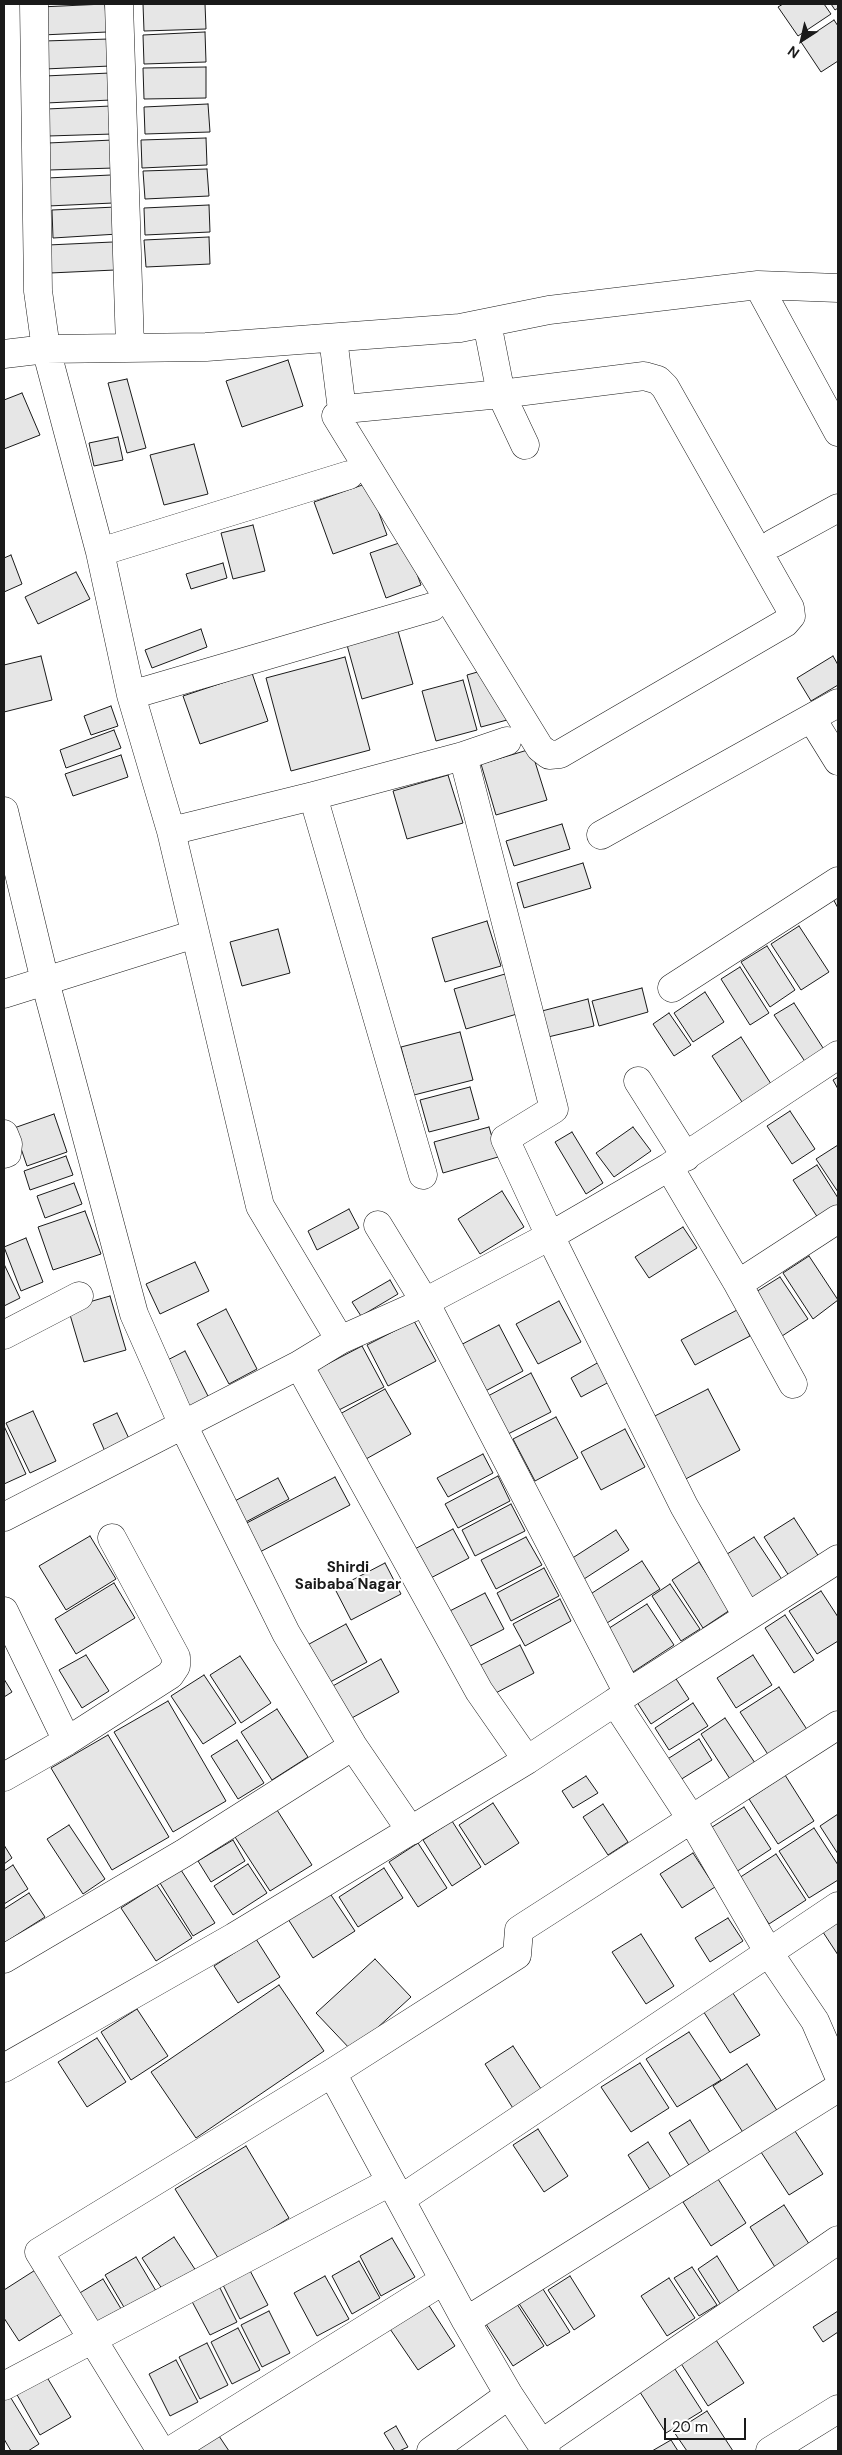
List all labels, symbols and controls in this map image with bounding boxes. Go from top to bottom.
north arrow [777,15,827,65]
text: N [784,42,803,63]
district label: Shirdi Saibaba Nagar [295,1559,401,1594]
scale bar [667,2408,750,2440]
text: 20 m [672,2417,708,2437]

